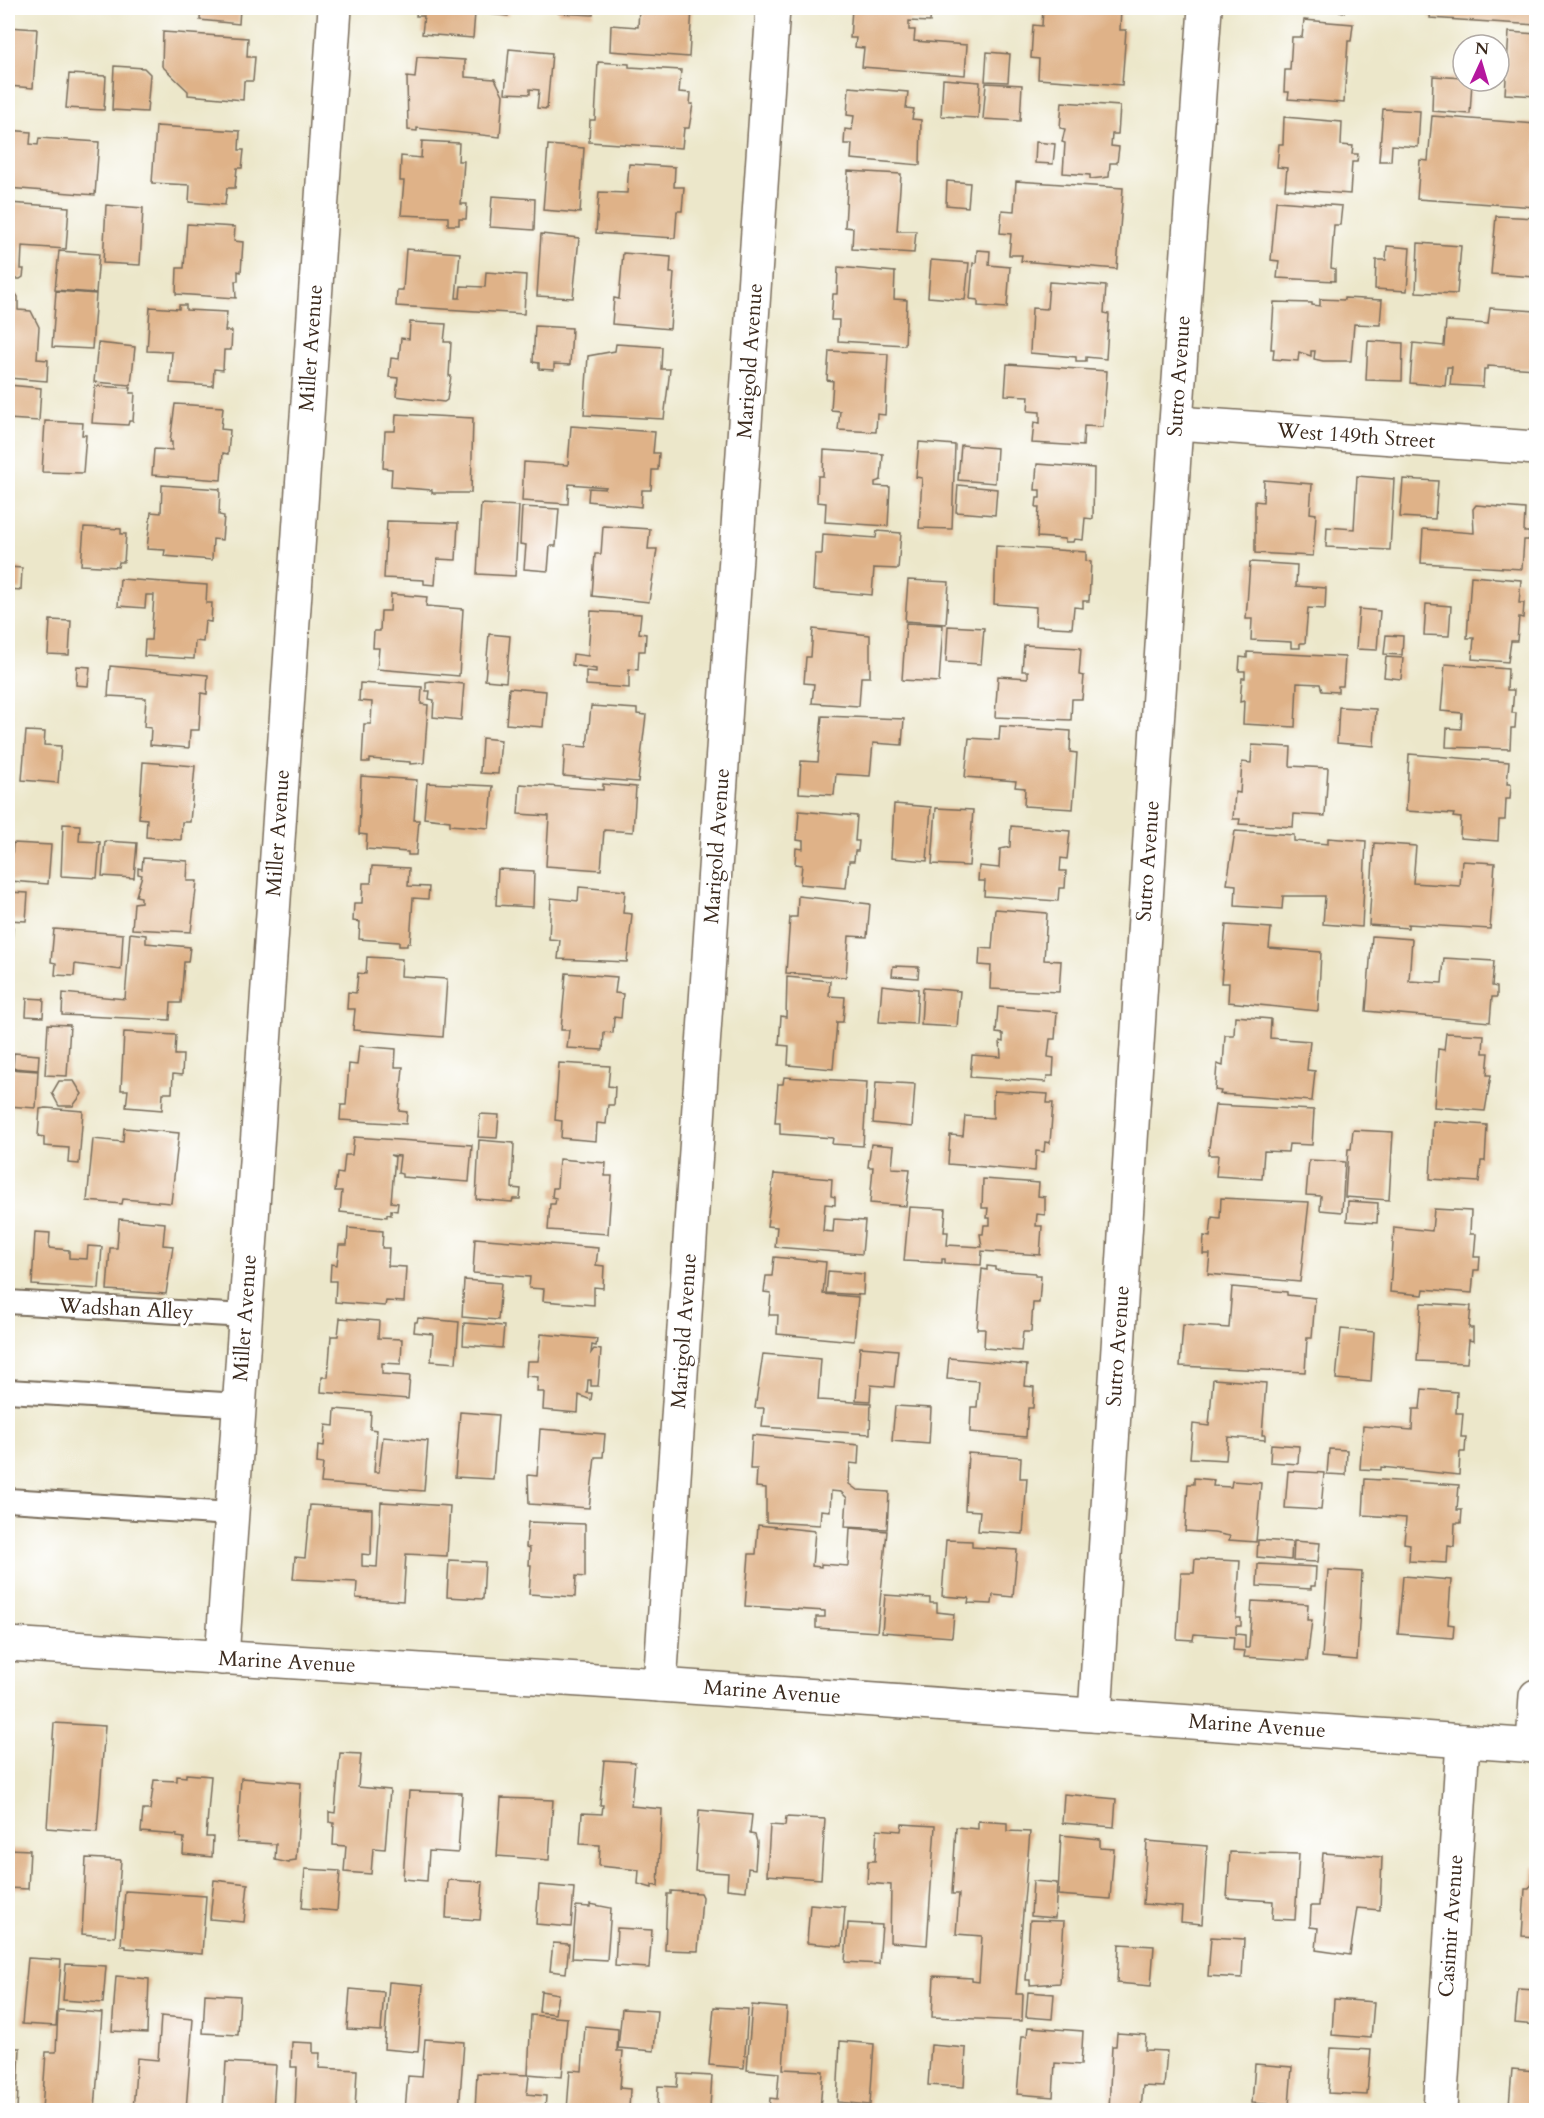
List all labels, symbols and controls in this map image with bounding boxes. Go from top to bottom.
north arrow [1451,33,1511,93]
text: N [1474,38,1490,60]
street label: Marigold Avenue [730,282,770,440]
street label: Miller Avenue [292,283,330,413]
street label: Sutro Avenue [1160,314,1198,438]
street label: West 149th Street [1275,416,1436,456]
street label: Marigold Avenue [697,767,737,925]
street label: Miller Avenue [259,768,297,898]
street label: Sutro Avenue [1129,799,1167,923]
street label: Marigold Avenue [664,1252,704,1410]
street label: Miller Avenue [226,1253,264,1383]
street label: Sutro Avenue [1099,1284,1137,1408]
street label: Wadshan Alley [57,1291,194,1327]
street label: Marine Avenue [218,1644,356,1680]
street label: Marine Avenue [702,1673,842,1711]
street label: Marine Avenue [1187,1707,1327,1745]
street label: Casimir Avenue [1432,1854,1470,1998]

